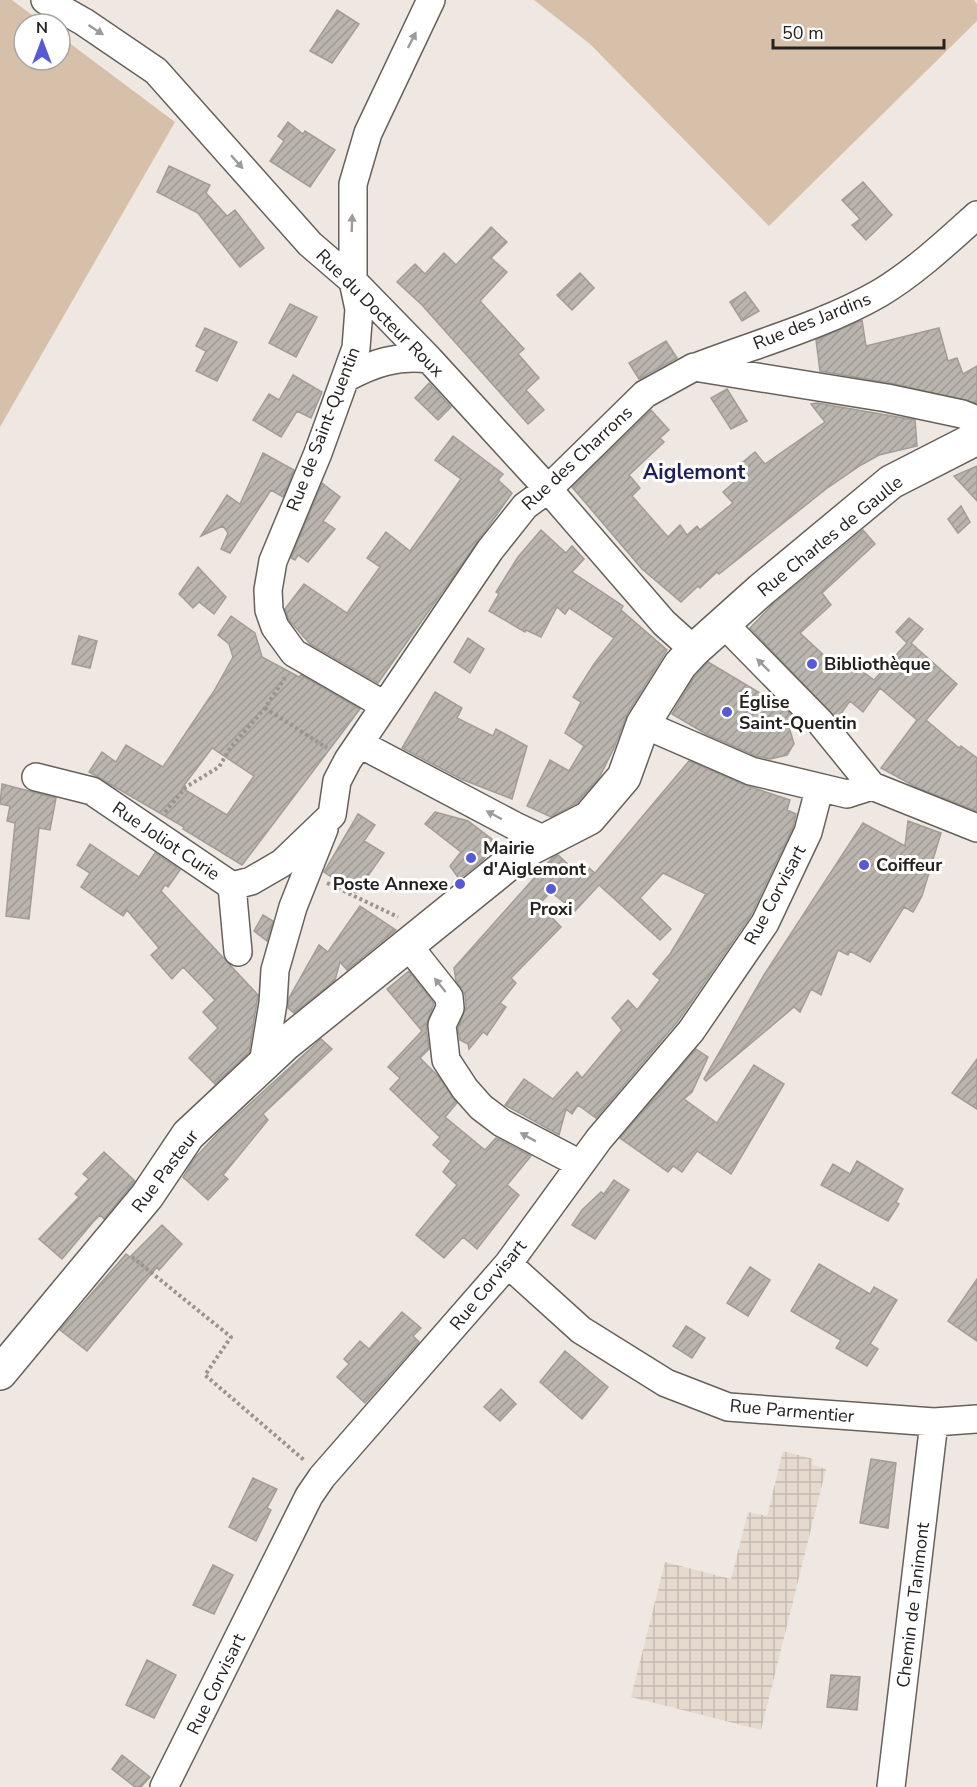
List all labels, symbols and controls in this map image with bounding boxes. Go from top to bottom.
north arrow [12,12,72,72]
scale bar [773,12,944,50]
text: N [36,17,48,39]
text: 50 m [782,21,824,45]
one-way arrow [87,24,103,36]
one-way arrow [407,31,417,48]
one-way arrow [230,154,243,169]
one-way arrow [347,213,356,232]
street label: Rue du Docteur Roux [311,244,450,383]
street label: Rue des Jardins [750,286,874,356]
street label: Rue de Saint-Quentin [281,343,365,515]
street label: Rue des Charrons [516,400,638,516]
district label: Aiglemont [643,458,746,486]
street label: Rue Charles de Gaulle [752,470,908,602]
place label: Bibliothèque [824,652,931,676]
marker: Bibliothèque [805,657,819,671]
one-way arrow [756,658,770,672]
place label: Église Saint-Quentin [739,690,857,735]
marker: Église Saint-Quentin [720,705,734,719]
street label: Rue Joliot Curie [108,796,224,886]
one-way arrow [486,810,503,820]
place label: Mairie d'Aiglemont [483,836,586,881]
street label: Rue Corvisart [739,840,812,949]
marker: Mairie d'Aiglemont [464,851,478,865]
place label: Coiffeur [876,853,942,877]
marker: Coiffeur [857,858,871,872]
place label: Poste Annexe [333,872,448,896]
marker: Poste Annexe [453,877,467,891]
marker: Proxi [544,882,558,896]
place label: Proxi [529,897,573,921]
one-way arrow [433,977,446,993]
street label: Rue Pasteur [126,1124,204,1217]
one-way arrow [520,1132,536,1143]
street label: Rue Corvisart [444,1234,532,1335]
street label: Rue Parmentier [729,1394,856,1428]
street label: Chemin de Tanimont [891,1520,935,1689]
street label: Rue Corvisart [181,1629,251,1739]

